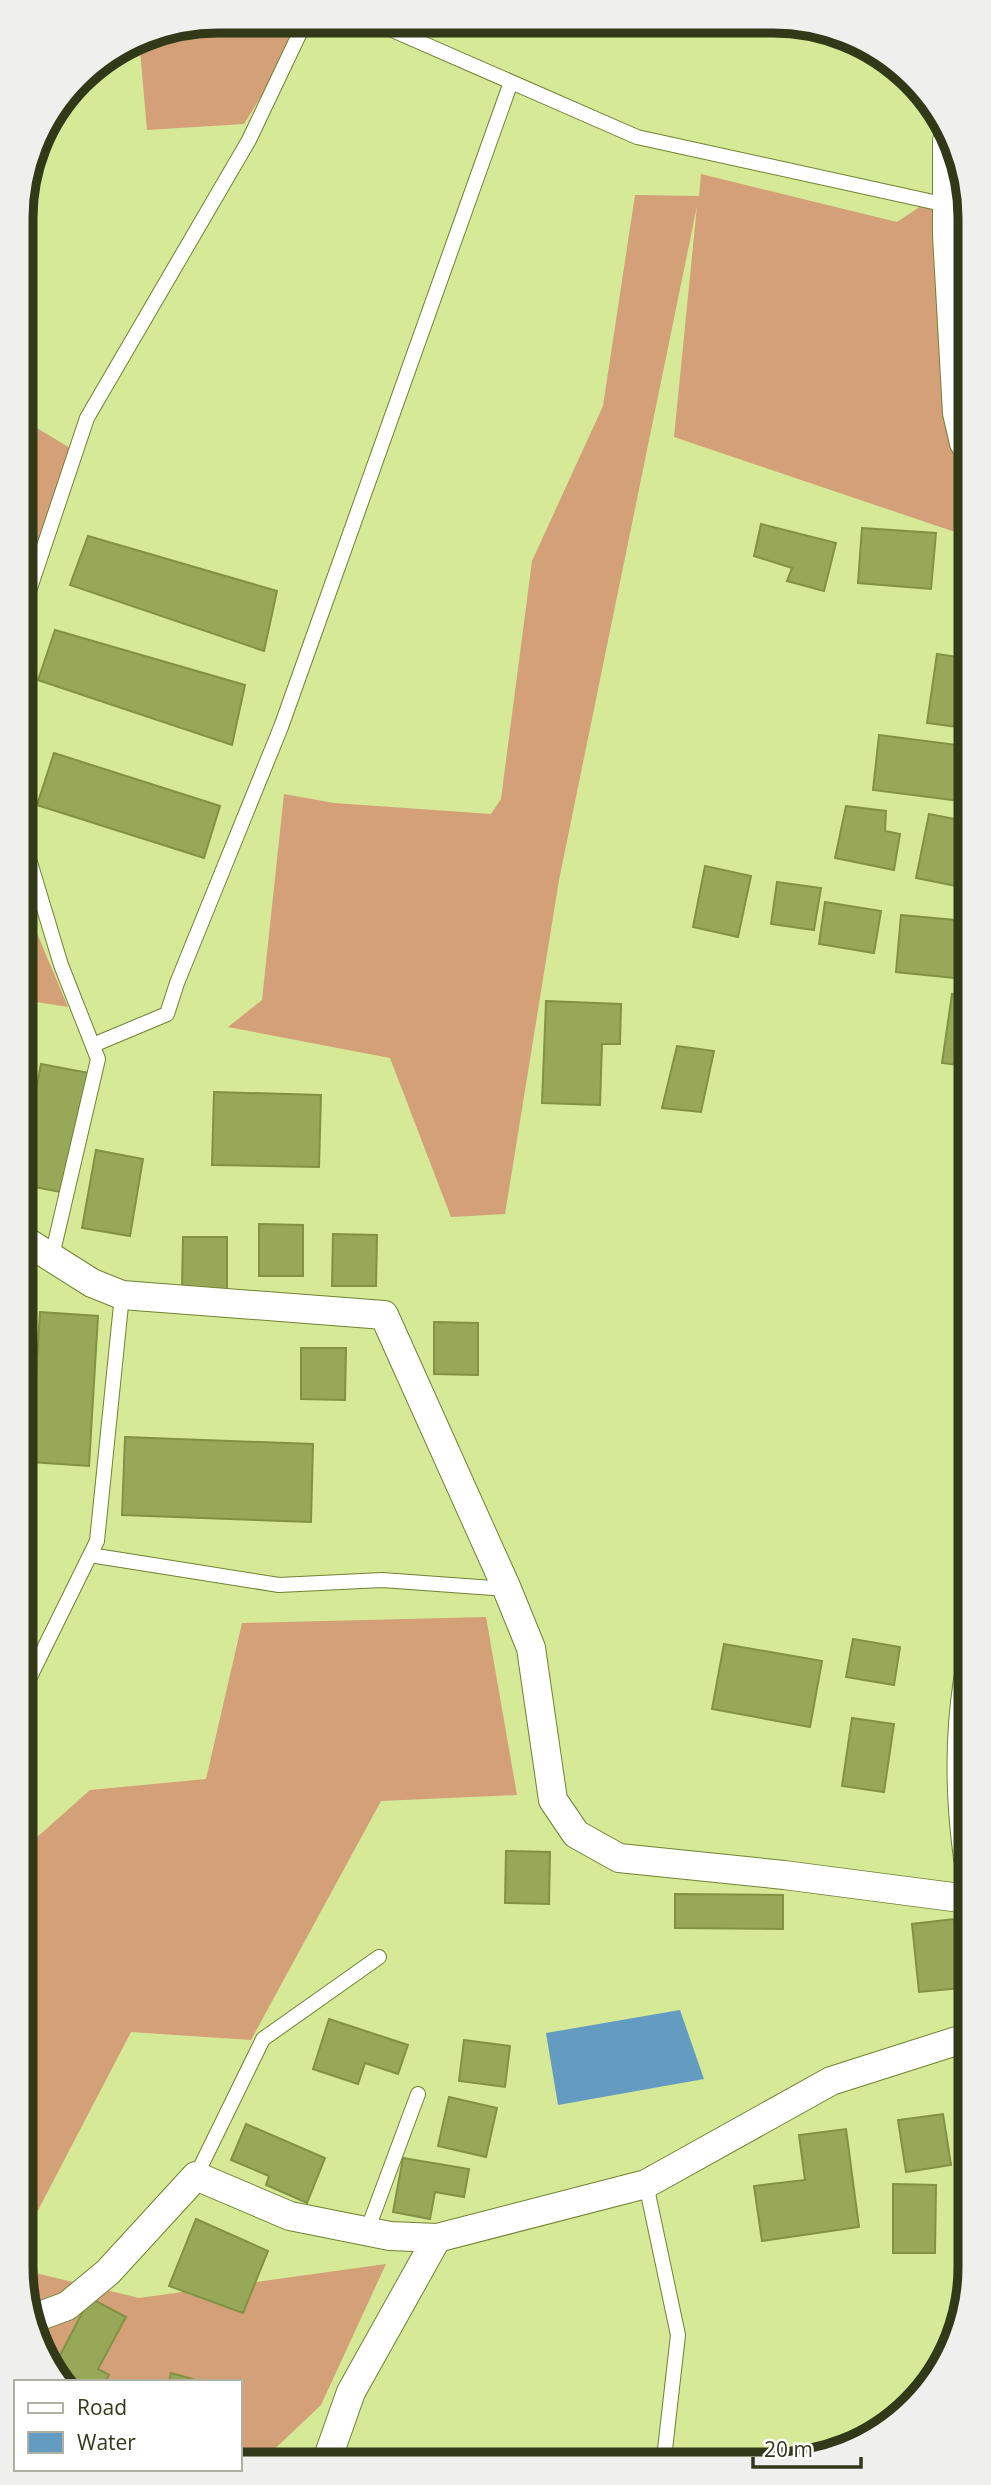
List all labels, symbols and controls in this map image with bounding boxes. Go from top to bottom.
legend [14,2380,242,2471]
text: Road [77,2393,127,2421]
scale bar [753,2426,862,2470]
text: Water [77,2428,136,2456]
text: 20 m [764,2435,813,2463]

